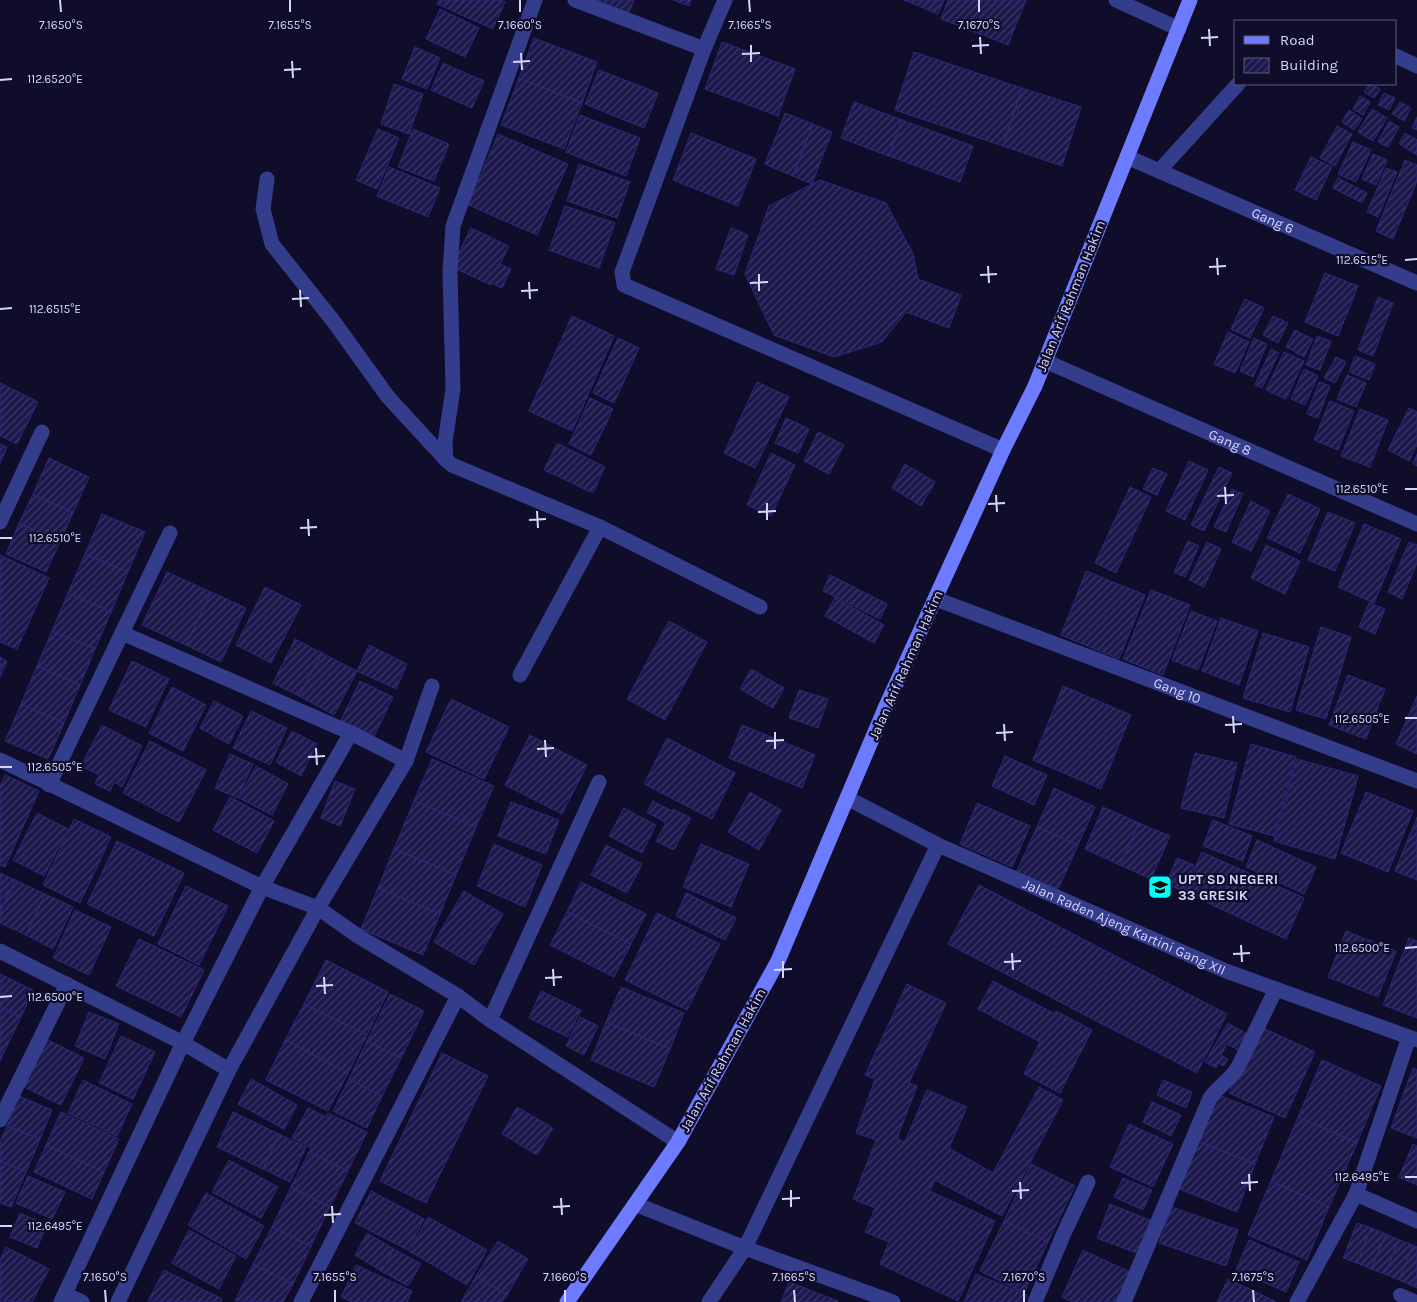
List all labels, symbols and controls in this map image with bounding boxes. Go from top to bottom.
text: 7.1650°S [39,18,83,32]
text: 7.1655°S [268,18,312,32]
text: 7.1660°S [498,18,542,32]
text: 7.1665°S [728,18,772,32]
text: 7.1670°S [958,18,1000,32]
legend [1234,20,1397,85]
text: Road [1280,31,1315,49]
text: Building [1280,56,1338,74]
text: 112.6520°E [27,72,83,86]
street label: Gang 6 [1249,204,1297,237]
street label: Jalan Arif Rahman Hakim [1033,218,1109,374]
text: 112.6515°E [1336,253,1388,267]
text: 112.6515°E [29,302,81,316]
street label: Gang 8 [1206,425,1254,459]
text: 112.6510°E [1336,482,1388,496]
text: 112.6510°E [29,531,81,545]
street label: Jalan Arif Rahman Hakim [865,588,947,742]
street label: Gang 10 [1151,674,1203,707]
text: 112.6505°E [1334,712,1390,726]
text: 112.6505°E [27,760,83,774]
place label: UPT SD NEGERI 33 GRESIK [1178,871,1278,904]
school or university icon: UPT SD NEGERI 33 GRESIK [1147,874,1173,900]
street label: Jalan Raden Ajeng Kartini Gang XII [1020,875,1229,978]
text: 112.6500°E [1334,941,1390,955]
street label: Jalan Arif Rahman Hakim [676,985,770,1135]
text: 112.6500°E [27,990,83,1004]
text: 112.6495°E [1334,1170,1390,1184]
text: 112.6495°E [27,1219,83,1233]
text: 7.1650°S [83,1270,127,1284]
text: 7.1655°S [313,1270,357,1284]
text: 7.1660°S [543,1270,587,1284]
text: 7.1665°S [772,1270,816,1284]
text: 7.1670°S [1003,1270,1045,1284]
text: 7.1675°S [1232,1270,1274,1284]

